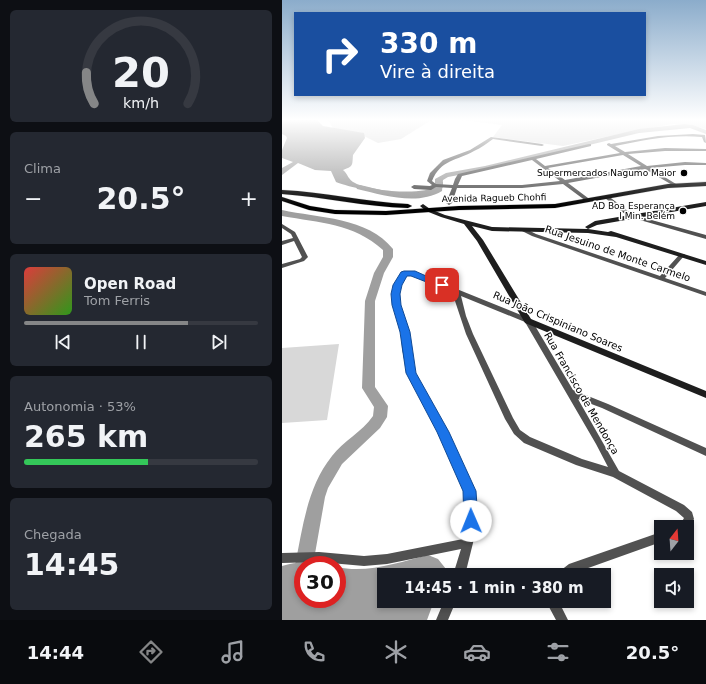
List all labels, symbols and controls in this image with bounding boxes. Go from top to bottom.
text: 330 m [380,27,477,60]
icon: right [314,28,366,80]
text: 20 [112,48,170,97]
text: Vire à direita [380,61,495,82]
text: km/h [123,95,159,111]
text: Clima [24,161,61,176]
place label: Supermercados Nagumo Maior [537,168,676,178]
marker: Supermercados Nagumo Maior [679,168,689,178]
text: 20.5° [96,181,186,216]
text: − [24,186,42,211]
text: + [240,186,258,211]
street label: Avenida Ragueb Chohfi [442,192,546,204]
place label: AD Boa Esperança I Min. Belém [592,201,675,221]
marker: AD Boa Esperança I Min. Belém [678,206,688,216]
street label: Rua Jesuino de Monte Carmelo [544,223,692,284]
pin [425,268,459,302]
icon: arrive [431,274,453,296]
text: Open Road [84,275,176,293]
street label: Rua João Crispiniano Soares [491,289,624,354]
text: Tom Ferris [84,293,150,308]
street label: Rua Francisco de Mendonça [542,330,621,456]
icon: previous [52,331,74,353]
icon: pause [130,331,152,353]
icon: next [208,331,230,353]
text: Autonomia · 53% [24,399,136,414]
text: 265 km [24,419,148,454]
position arrow [450,500,492,542]
north arrow [654,520,694,560]
map controls [654,520,694,608]
text: Chegada [24,527,82,542]
text: 14:45 [24,547,120,582]
speed limit sign: 30 [294,556,346,608]
button: sound [654,568,694,608]
text: 14:45 · 1 min · 380 m [404,579,584,597]
icon: directions [137,638,165,666]
icon: music [219,638,247,666]
icon: phone [300,638,328,666]
icon: climate [382,638,410,666]
icon: car [463,638,491,666]
icon: filters [544,638,572,666]
text: 14:44 [27,642,84,663]
text: 20.5° [626,642,679,663]

